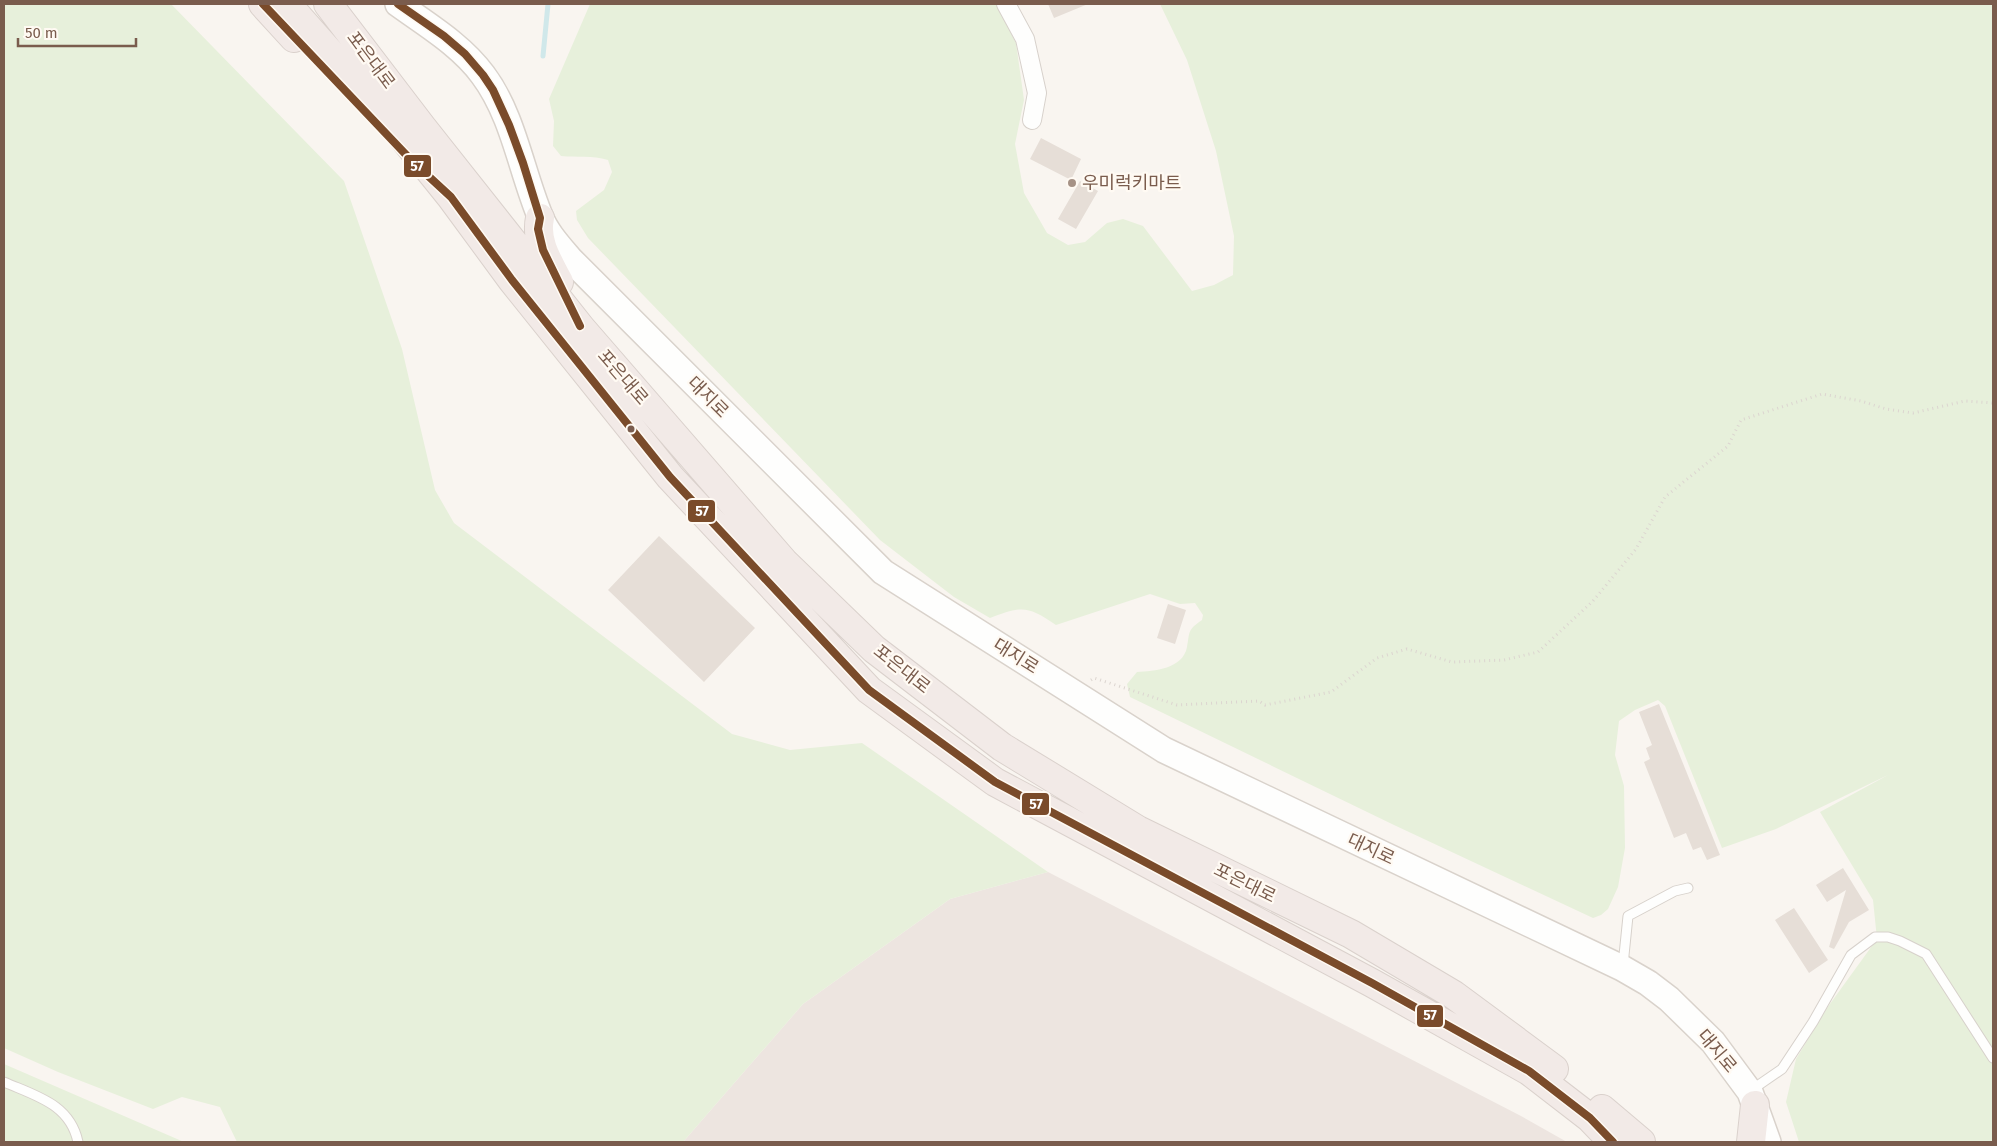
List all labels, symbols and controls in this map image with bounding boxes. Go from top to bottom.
scale bar [18,15,135,47]
text: 50 m [25,24,58,42]
street label: 포은대로 [342,27,400,93]
line badge: 57 [403,154,432,178]
text: 57 [410,158,424,175]
place label: 우미럭키마트 [1082,172,1181,194]
marker: 우미럭키마트 [1066,177,1078,189]
street label: 포은대로 [593,345,653,409]
street label: 대지로 [683,372,733,422]
unlabelled marker [626,424,636,434]
line badge: 57 [687,499,716,523]
text: 57 [695,503,709,520]
street label: 대지로 [989,634,1043,678]
street label: 포은대로 [869,640,935,698]
line badge: 57 [1021,792,1050,816]
text: 57 [1029,796,1043,813]
street label: 대지로 [1344,829,1398,869]
street label: 포은대로 [1210,859,1280,907]
line badge: 57 [1416,1004,1444,1028]
text: 57 [1423,1007,1437,1024]
street label: 대지로 [1693,1025,1741,1077]

